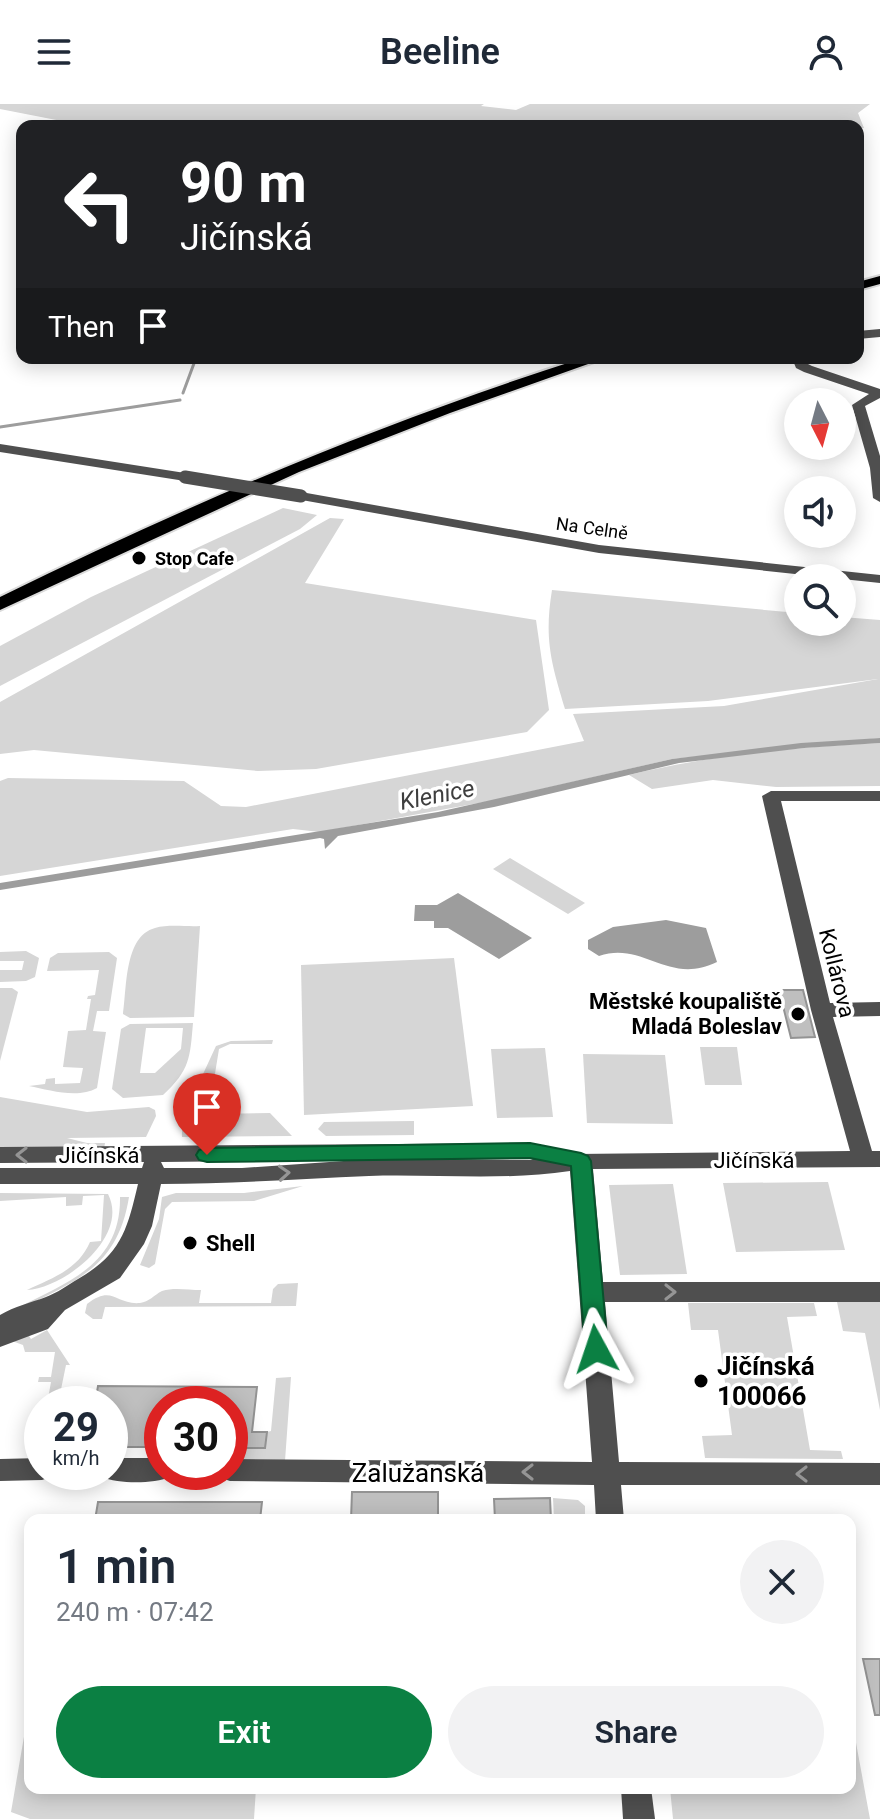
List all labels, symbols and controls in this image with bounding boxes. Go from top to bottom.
icon: menu [32,30,76,74]
icon: person [804,30,848,74]
text: Beeline [380,31,500,73]
text: 90 m [180,150,307,216]
icon: left [48,152,152,256]
text: Jičínská [180,217,313,259]
icon: arrive [131,304,175,348]
text: Then [48,309,115,344]
north arrow [784,388,856,460]
map controls [784,388,856,636]
button: sound [784,476,856,548]
street label: Na Celně [555,513,629,543]
place label: Stop Cafe [155,548,234,569]
marker: Stop Cafe [130,549,148,567]
button: search [784,564,856,636]
water label: Klenice [397,774,477,816]
street label: Kollárova [814,926,860,1020]
place label: Městské koupaliště Mladá Boleslav [589,989,782,1039]
marker: Městské koupaliště Mladá Boleslav [789,1005,807,1023]
pin [173,1073,241,1155]
icon: arrive [185,1085,229,1129]
street label: Jičínská [58,1143,140,1168]
one-way arrow [15,1146,28,1164]
street label: Jičínská [713,1148,795,1173]
one-way arrow [278,1165,291,1182]
place label: Shell [206,1231,255,1256]
marker: Shell [181,1234,199,1252]
one-way arrow [664,1283,677,1301]
position arrow [554,1307,638,1391]
place label: Jičínská 100066 [717,1351,815,1411]
marker: Jičínská 100066 [692,1372,710,1390]
speed limit sign: 30 [144,1386,248,1490]
text: 29 [53,1404,99,1451]
text: km/h [53,1446,99,1470]
street label: Zalužanská [352,1458,484,1488]
one-way arrow [521,1463,534,1481]
one-way arrow [795,1465,808,1482]
text: 1 min [56,1538,176,1595]
button: close [740,1540,824,1624]
text: 240 m · 07:42 [56,1597,214,1627]
button: Exit [56,1686,432,1778]
button: Share [448,1686,824,1778]

